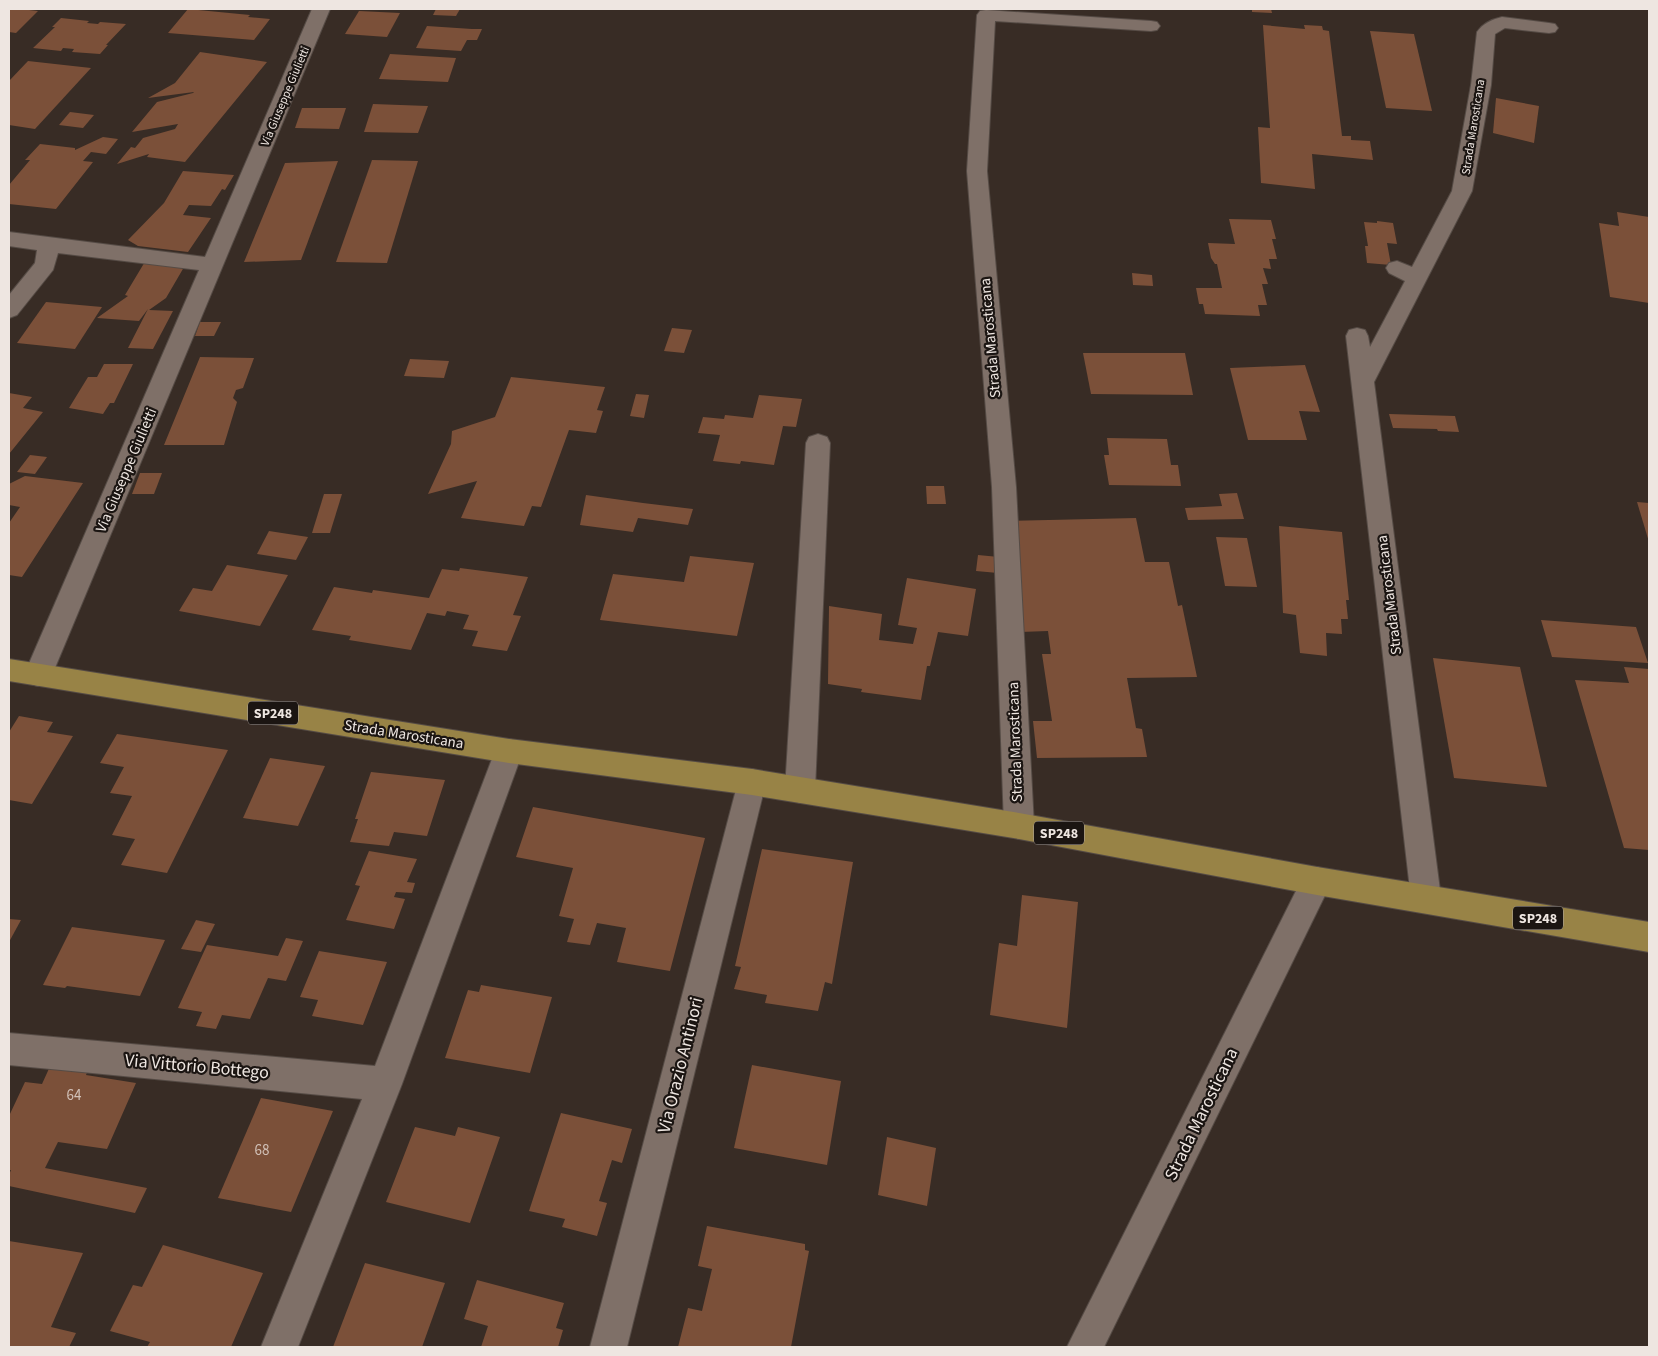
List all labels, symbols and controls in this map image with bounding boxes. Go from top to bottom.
street label: Via Giuseppe Giulietti [257,44,314,149]
street label: Strada Marosticana [1458,78,1489,176]
street label: Strada Marosticana [975,277,1006,399]
street label: Via Giuseppe Giulietti [91,405,162,536]
street label: Strada Marosticana [1372,534,1407,656]
street label: Strada Marosticana [1003,681,1028,803]
road number: SP248 [248,701,298,724]
street label: Strada Marosticana [343,715,465,754]
road number: SP248 [1034,821,1084,844]
road number: SP248 [1513,906,1563,930]
street label: Via Orazio Antinori [652,995,709,1136]
street label: Strada Marosticana [1159,1044,1244,1185]
street label: Via Vittorio Bottego [124,1048,270,1085]
house number: 64 [67,1085,82,1106]
house number: 68 [255,1140,269,1161]

